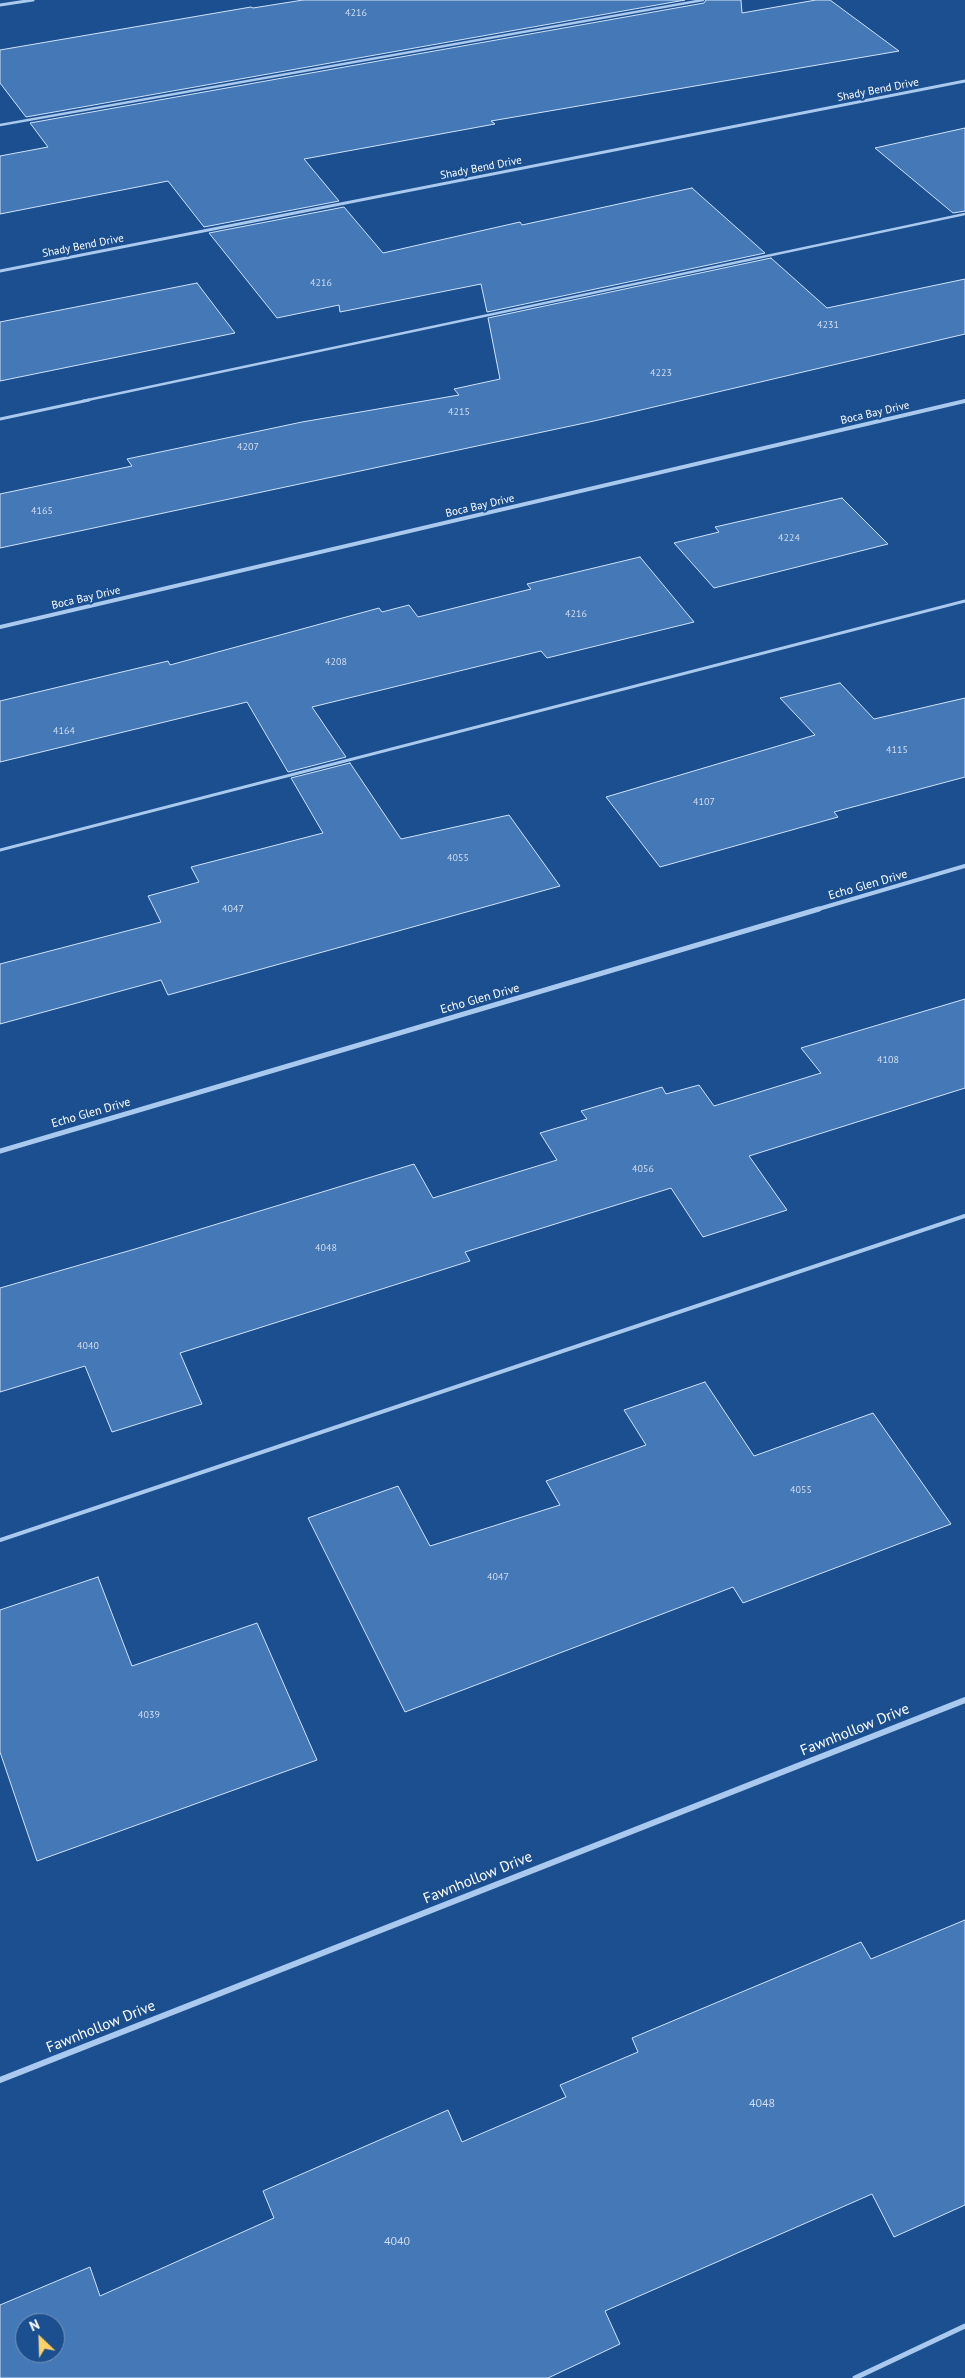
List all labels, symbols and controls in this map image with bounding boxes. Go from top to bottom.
house number: 4216 [345,7,367,19]
street label: Shady Bend Drive [836,76,920,104]
street label: Shady Bend Drive [439,154,523,182]
street label: Shady Bend Drive [41,232,125,260]
house number: 4216 [310,277,332,289]
house number: 4231 [817,319,839,331]
house number: 4223 [650,367,672,379]
street label: Boca Bay Drive [839,399,911,427]
house number: 4215 [448,406,470,418]
house number: 4207 [237,441,259,453]
street label: Boca Bay Drive [444,492,516,520]
house number: 4165 [31,505,53,517]
house number: 4224 [778,532,800,544]
street label: Boca Bay Drive [50,584,122,612]
house number: 4216 [565,608,587,620]
house number: 4208 [325,656,347,668]
house number: 4164 [53,725,75,737]
house number: 4115 [886,744,908,756]
house number: 4107 [693,796,715,808]
house number: 4055 [447,852,469,864]
street label: Echo Glen Drive [827,867,909,903]
house number: 4047 [222,903,244,915]
street label: Echo Glen Drive [439,981,521,1017]
house number: 4108 [877,1054,899,1066]
street label: Echo Glen Drive [50,1095,132,1131]
house number: 4056 [632,1163,654,1175]
house number: 4048 [315,1242,337,1254]
house number: 4040 [77,1340,99,1352]
house number: 4055 [790,1484,812,1496]
house number: 4047 [487,1571,509,1583]
street label: Fawnhollow Drive [798,1700,912,1760]
house number: 4039 [138,1709,160,1721]
street label: Fawnhollow Drive [421,1848,535,1908]
street label: Fawnhollow Drive [44,1997,158,2057]
house number: 4048 [749,2097,775,2111]
house number: 4040 [384,2235,410,2249]
north arrow [15,2313,65,2363]
text: N [26,2315,42,2335]

